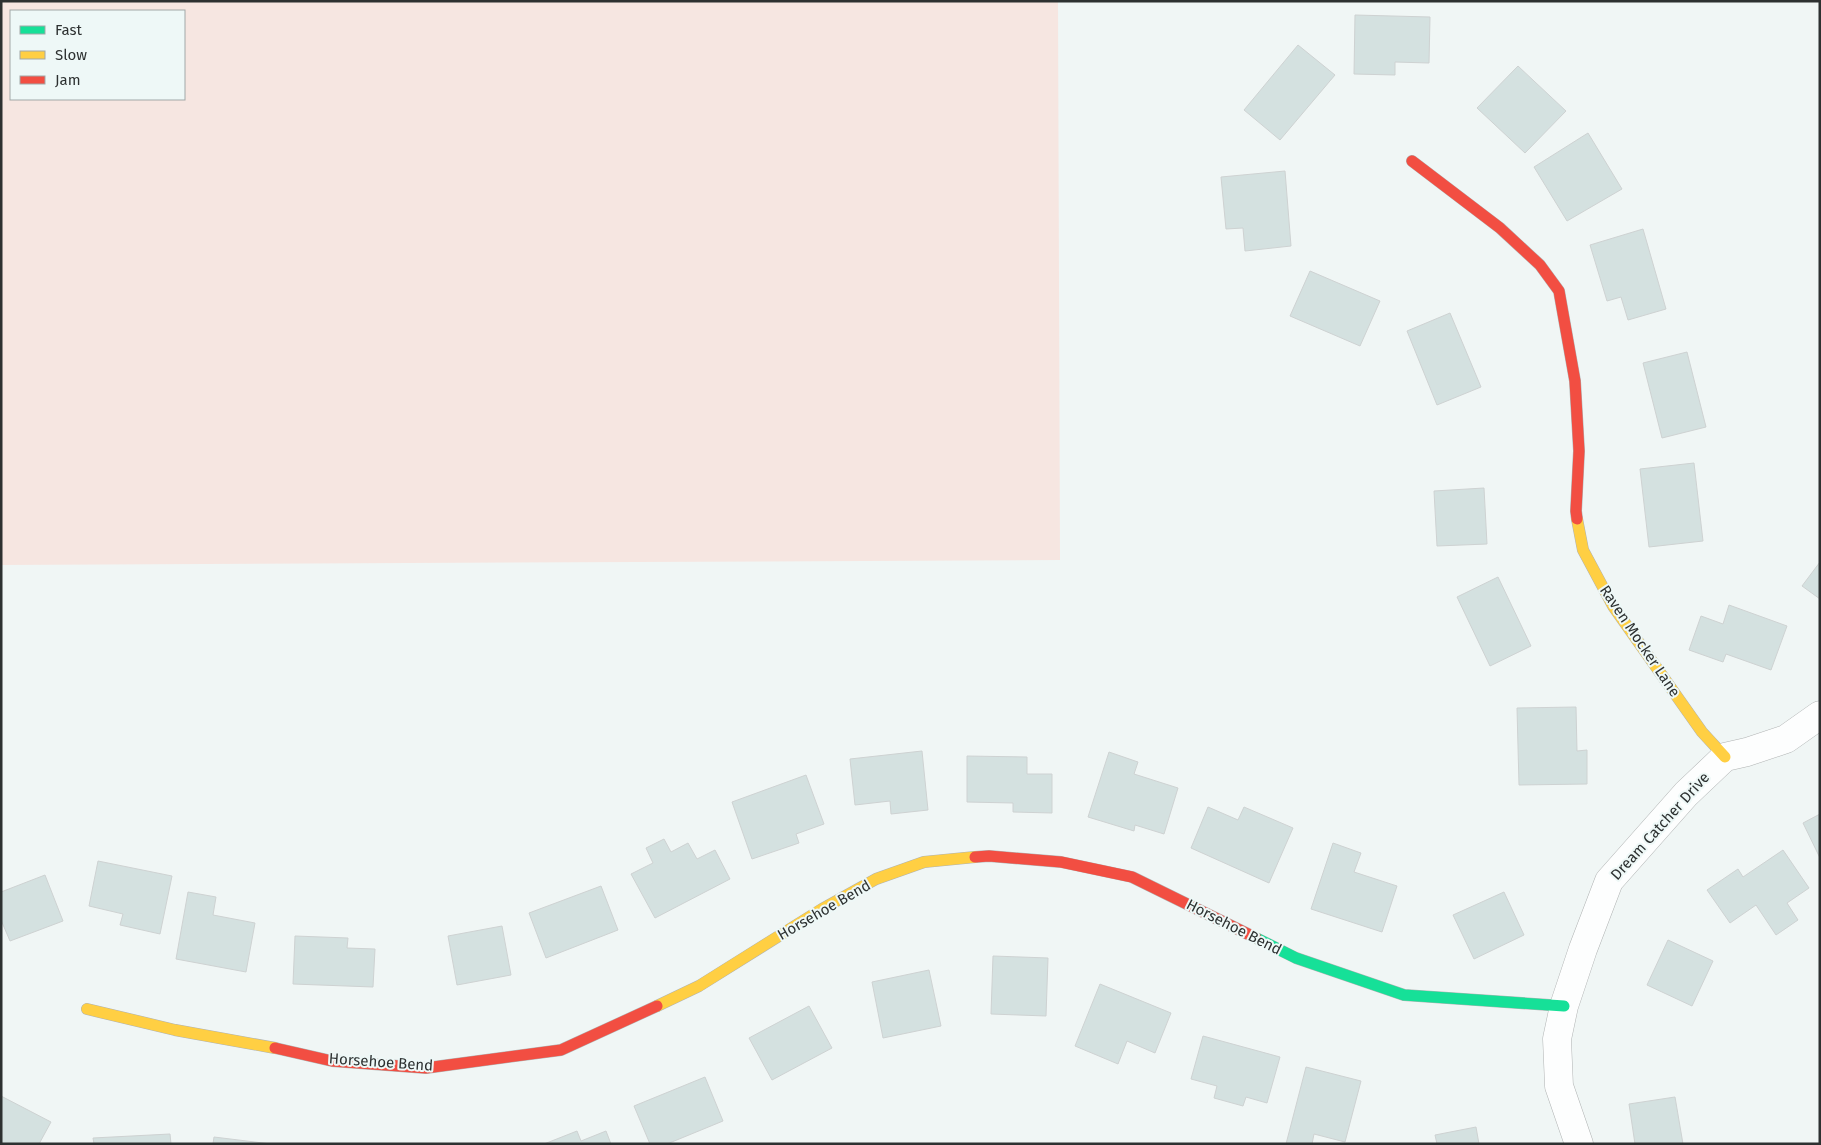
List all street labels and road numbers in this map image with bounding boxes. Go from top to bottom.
street label: Raven Mocker Lane [1596,582,1684,700]
street label: Dream Catcher Drive [1607,768,1713,884]
street label: Horsehoe Bend [774,876,874,944]
street label: Horsehoe Bend [1183,895,1285,959]
street label: Horsehoe Bend [328,1049,434,1075]

